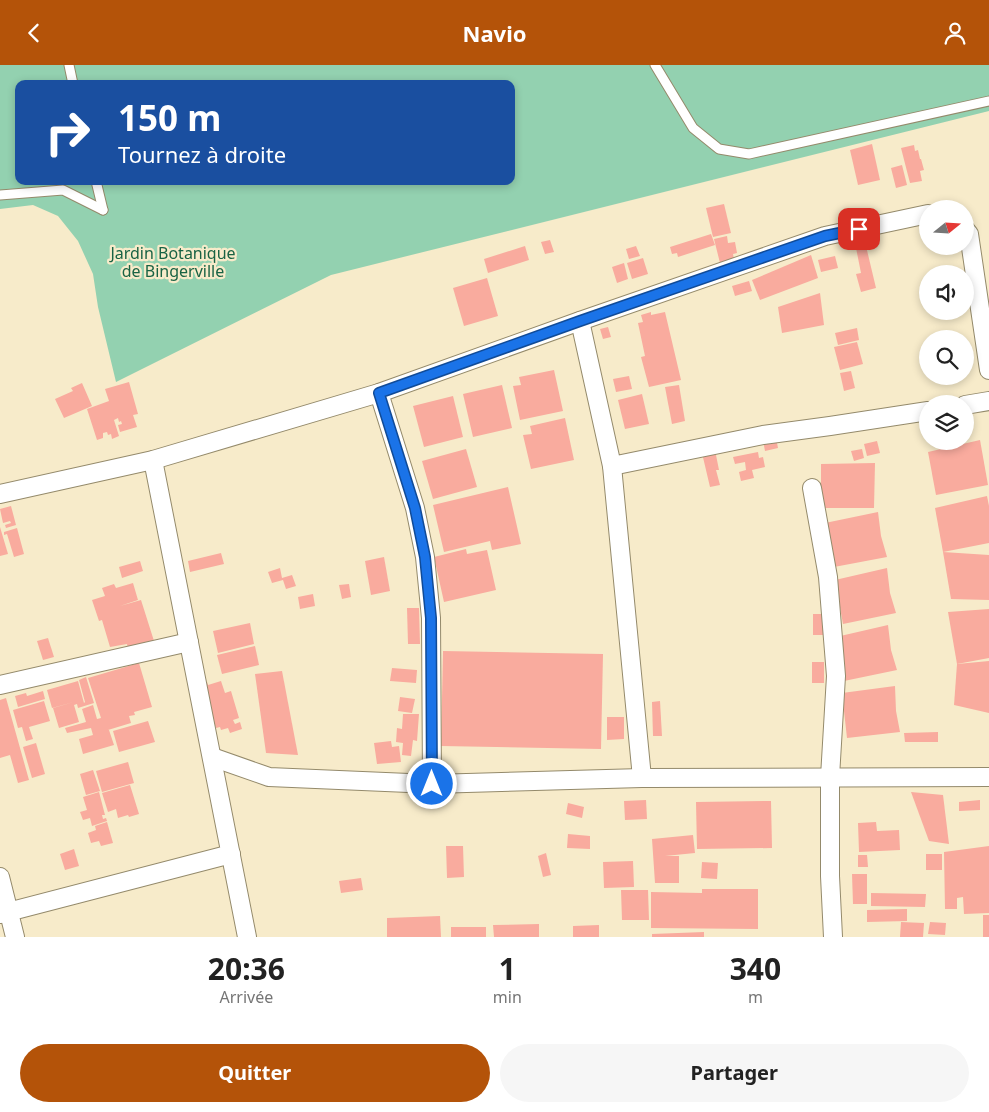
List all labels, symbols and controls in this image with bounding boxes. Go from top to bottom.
text: Navio [463,18,526,48]
icon: back [20,19,48,47]
icon: person [941,19,969,47]
text: 150 m [118,94,221,141]
icon: right [35,100,100,165]
text: Tournez à droite [118,139,286,169]
north arrow [919,200,974,255]
map controls [919,200,974,450]
pin [838,208,880,250]
icon: arrive [845,215,873,243]
park label: Jardin Botanique de Bingerville [108,242,236,282]
button: sound [919,265,974,320]
button: search [919,330,974,385]
button: layers [919,395,974,450]
position arrow [405,757,457,809]
text: 20:36 [208,948,285,989]
text: 1 [499,948,516,989]
text: 340 [730,948,781,989]
text: Arrivée [220,986,273,1008]
text: min [493,986,522,1008]
text: m [748,986,763,1008]
button: Quitter [20,1044,490,1102]
button: Partager [500,1044,969,1102]

